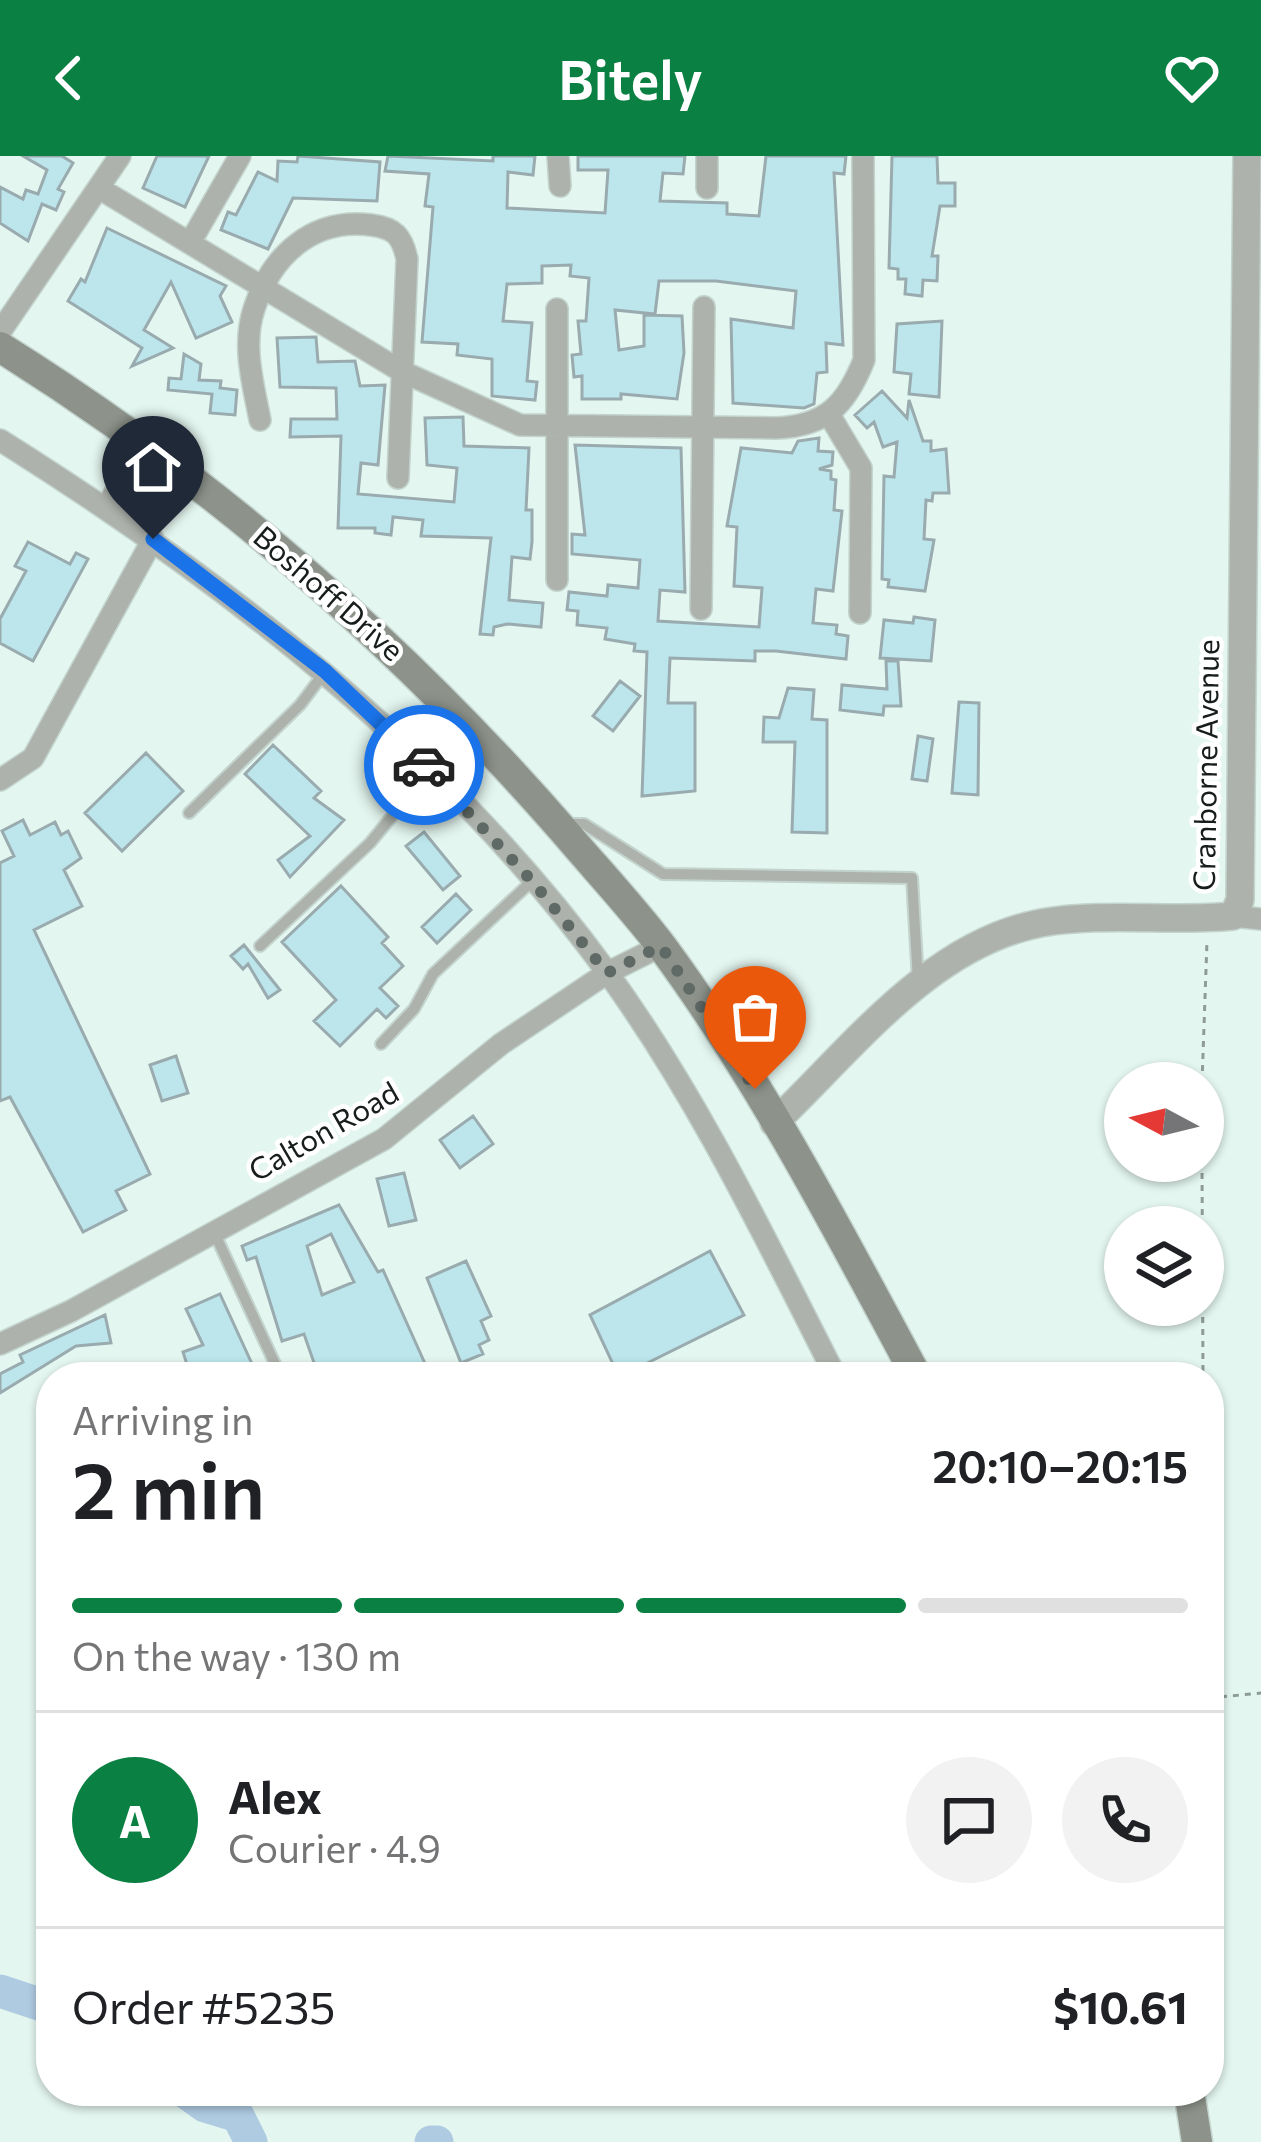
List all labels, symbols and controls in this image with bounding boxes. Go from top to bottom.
icon: back [36,45,102,111]
text: Bitely [558,45,703,111]
icon: heart [1159,45,1225,111]
pin [102,416,204,539]
icon: home [120,434,186,500]
street label: Boshoff Drive [247,517,412,667]
street label: Cranborne Avenue [1184,639,1225,891]
courier [364,705,484,825]
icon: car [391,732,457,798]
pin [704,966,806,1089]
icon: bag [722,984,788,1050]
north arrow [1104,1062,1224,1182]
map controls [1104,1062,1224,1326]
street label: Calton Road [241,1072,404,1188]
button: layers [1104,1206,1224,1326]
text: Arriving in [72,1395,253,1443]
text: 20:10–20:15 [932,1437,1188,1492]
text: 2 min [72,1440,265,1535]
text: On the way · 130 m [72,1631,401,1679]
button: chat [906,1757,1032,1883]
button: phone [1062,1757,1188,1883]
text: Alex [228,1768,322,1823]
text: A [119,1792,151,1847]
text: Courier · 4.9 [228,1823,441,1871]
text: Order #5235 [72,1978,335,2033]
text: $10.61 [1053,1978,1188,2033]

